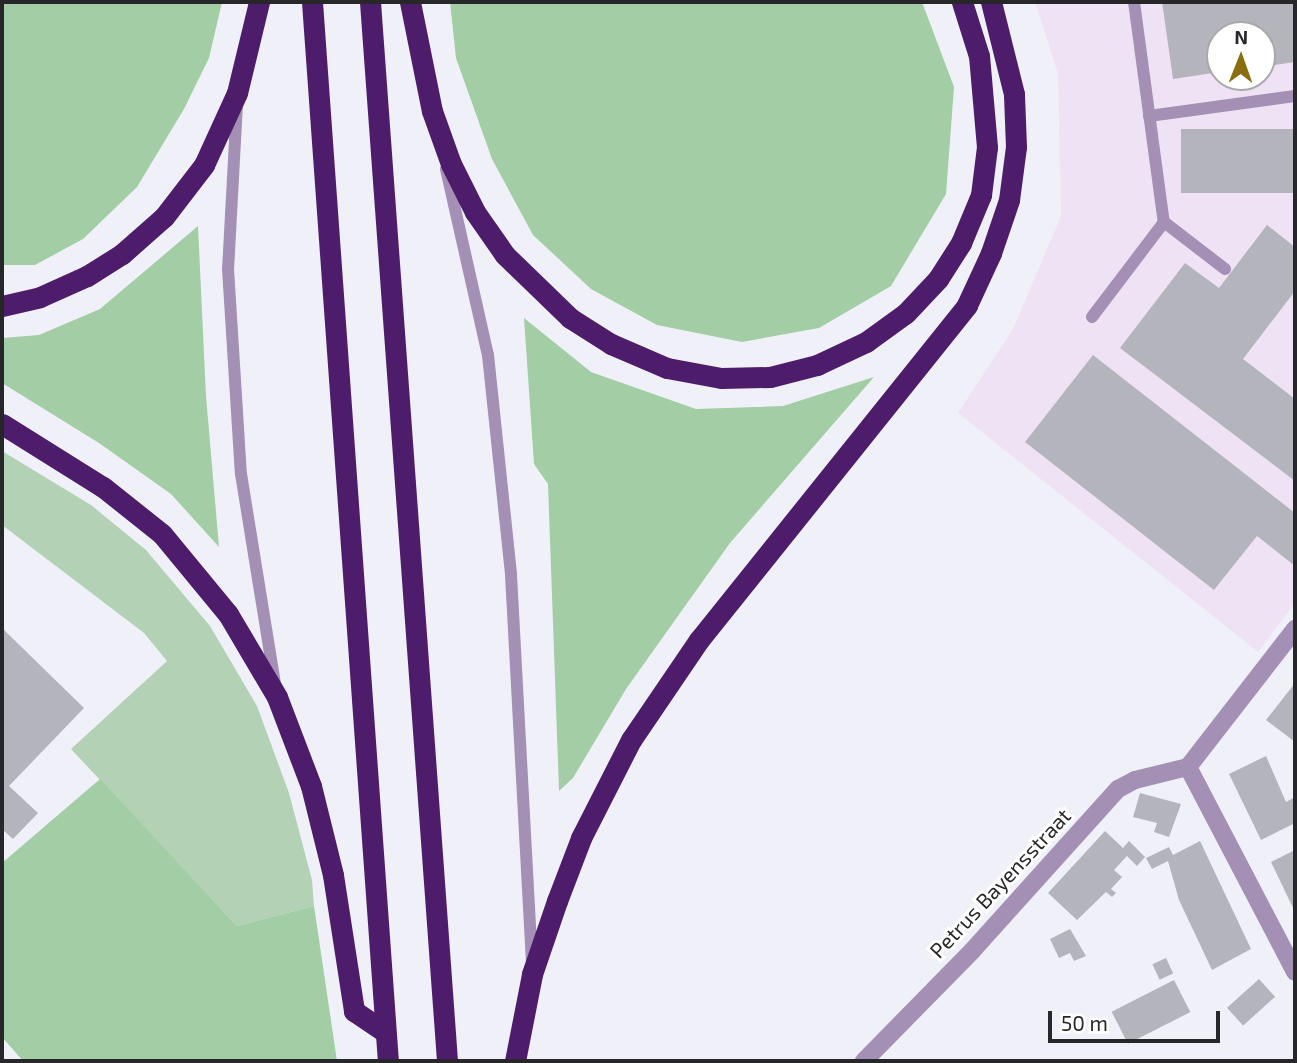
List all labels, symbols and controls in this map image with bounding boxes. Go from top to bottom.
north arrow [1206,21,1276,91]
text: N [1234,25,1248,48]
street label: Petrus Bayensstraat [924,803,1076,963]
scale bar [1052,996,1224,1040]
text: 50 m [1061,1010,1108,1035]

